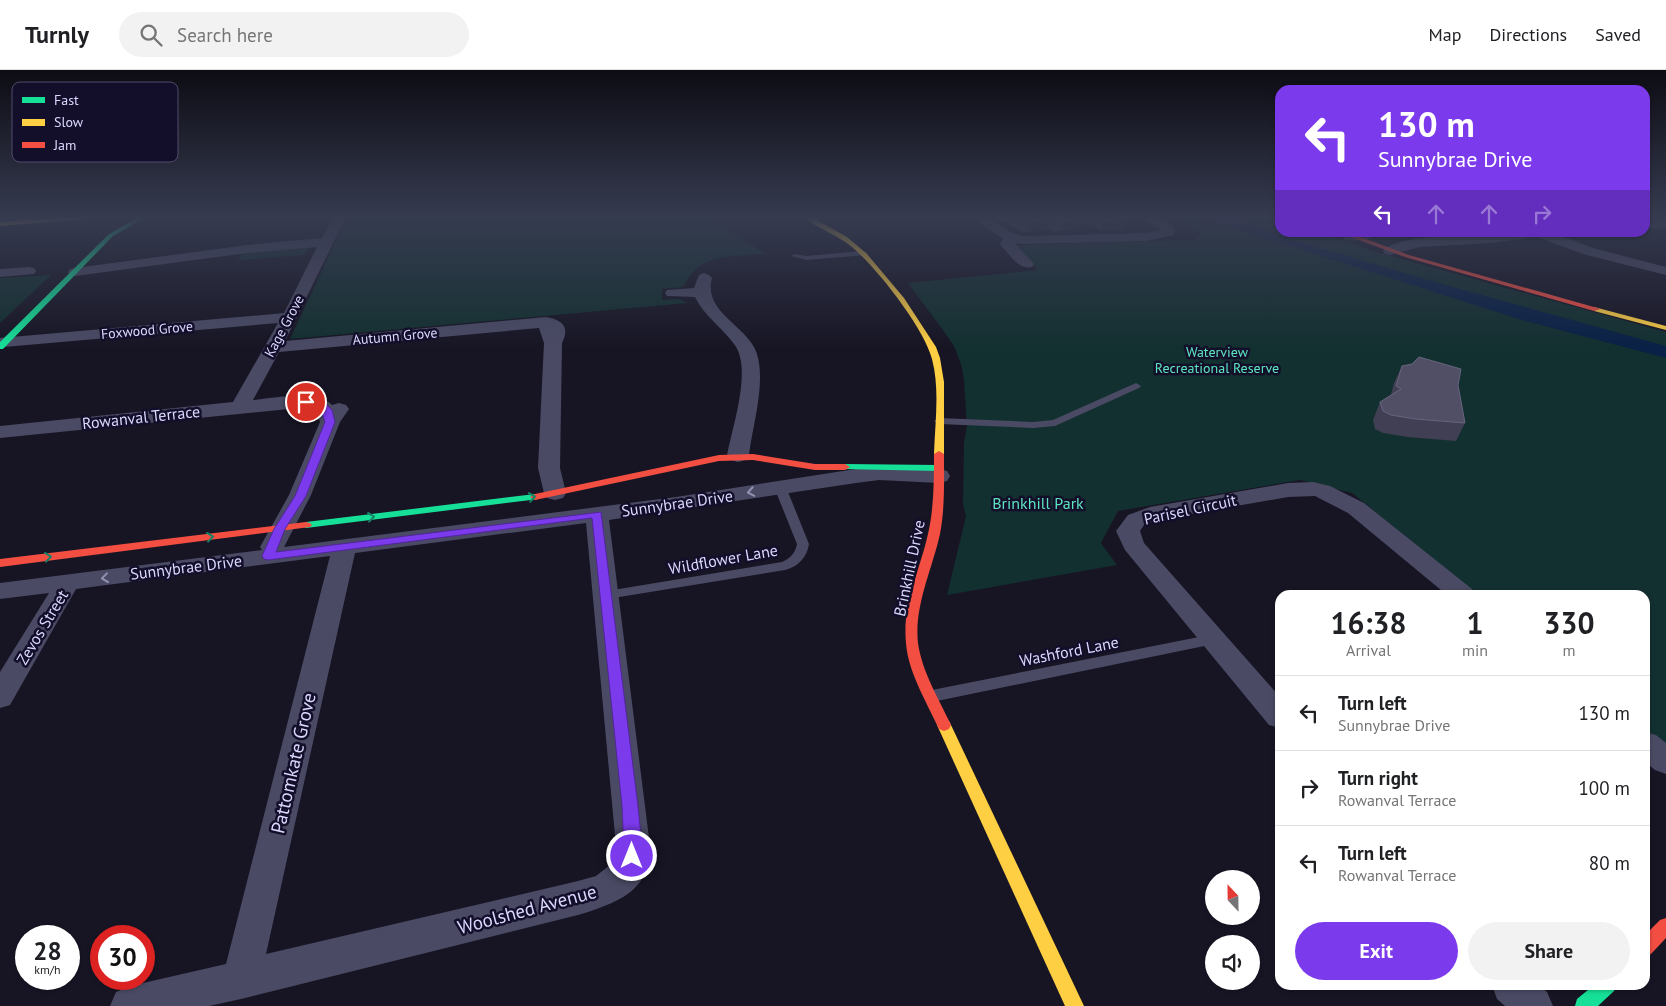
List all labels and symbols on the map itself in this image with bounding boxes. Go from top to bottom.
legend [12,82,178,162]
text: Fast [54,91,79,109]
text: Slow [54,113,84,131]
text: Jam [53,136,76,154]
street label: Kage Grove [260,292,308,360]
street label: Foxwood Grove [100,317,194,343]
street label: Autumn Grove [352,323,438,349]
park label: Waterview Recreational Reserve [1155,343,1279,377]
pin [285,381,327,423]
street label: Rowanval Terrace [81,401,201,433]
street label: Sunnybrae Drive [620,485,734,521]
one-way arrow [747,487,756,497]
street label: Parisel Circuit [1142,489,1239,529]
one-way arrow [528,492,536,502]
park label: Brinkhill Park [992,493,1084,513]
one-way arrow [367,513,375,523]
street label: Brinkhill Drive [889,518,929,618]
one-way arrow [206,532,214,543]
street label: Wildflower Lane [667,540,779,578]
street label: Sunnybrae Drive [129,550,243,584]
one-way arrow [45,552,53,563]
one-way arrow [100,572,109,582]
street label: Zevos Street [12,586,72,668]
street label: Washford Lane [1018,632,1120,670]
street label: Pattomkate Grove [265,690,321,836]
position arrow [605,829,657,881]
north arrow [1205,870,1260,925]
street label: Woolshed Avenue [455,879,599,939]
speed limit sign: 30 [90,925,155,990]

